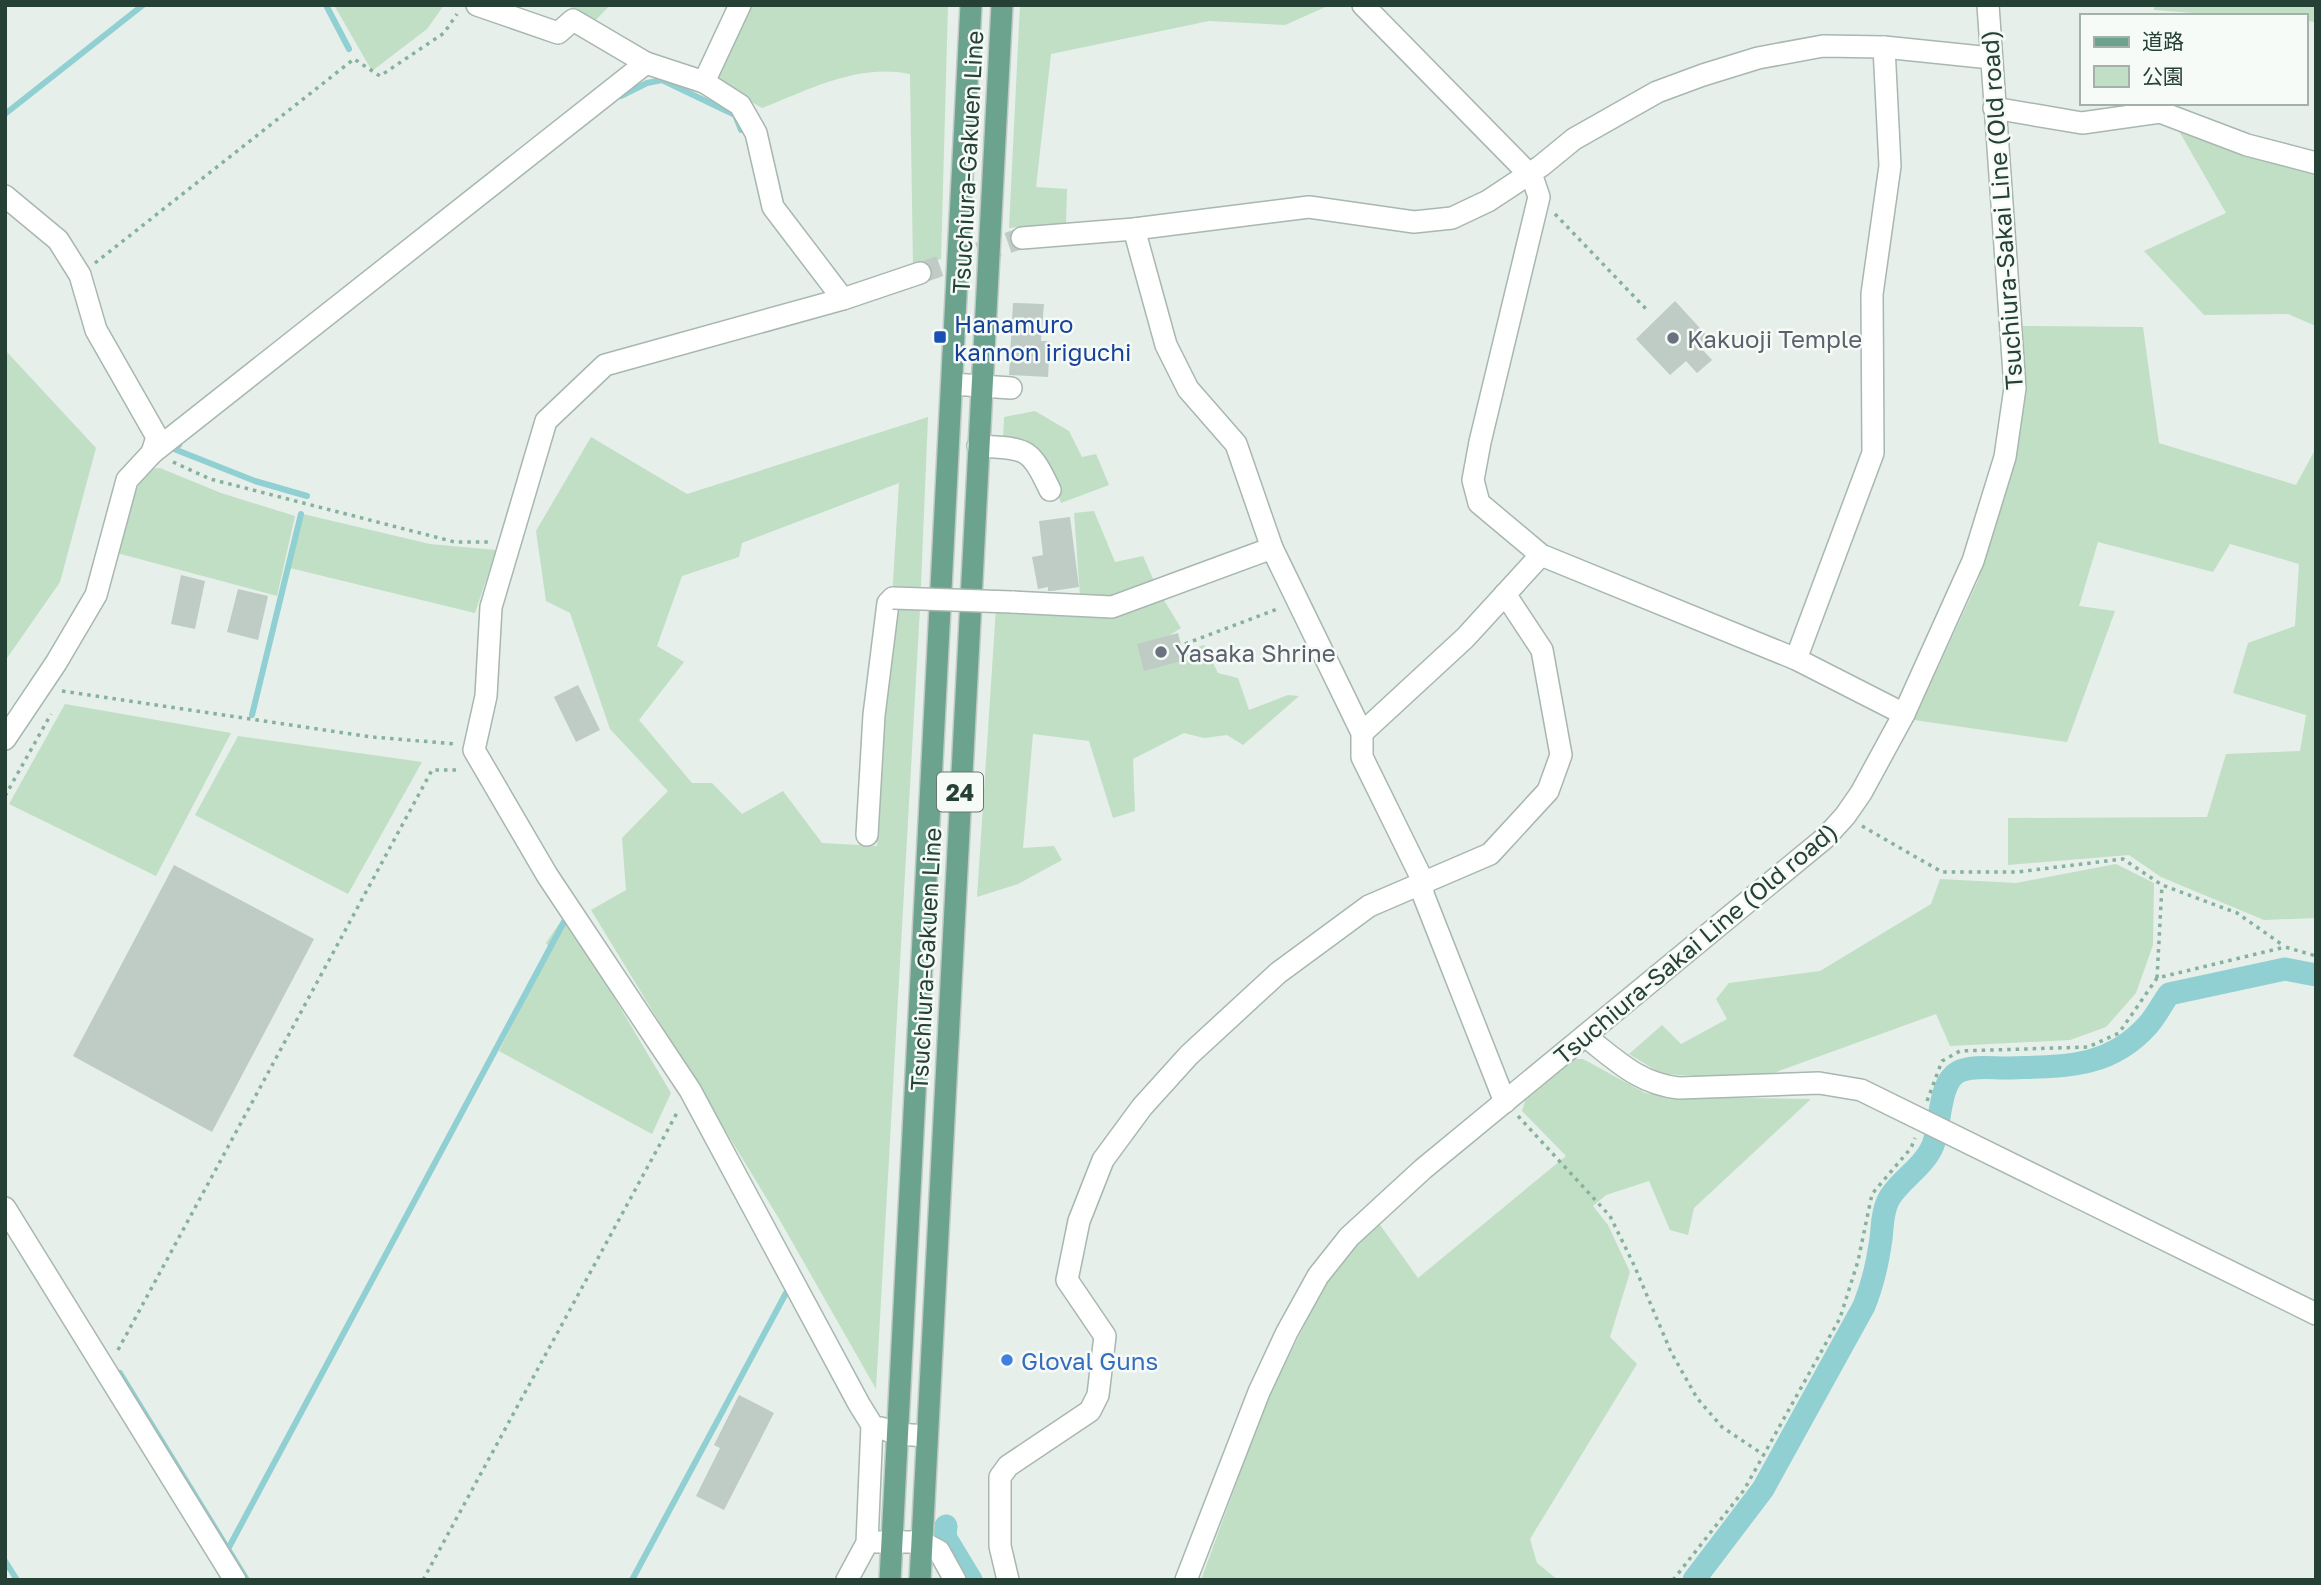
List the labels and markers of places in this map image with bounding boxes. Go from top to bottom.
place label: Hanamuro kannon iriguchi [954,309,1131,366]
place label: Kakuoji Temple [1687,324,1862,353]
marker: Hanamuro kannon iriguchi [932,329,948,345]
marker: Kakuoji Temple [1665,330,1681,346]
place label: Yasaka Shrine [1175,638,1336,667]
marker: Yasaka Shrine [1153,644,1169,660]
place label: Gloval Guns [1021,1346,1158,1375]
marker: Gloval Guns [999,1352,1015,1368]

